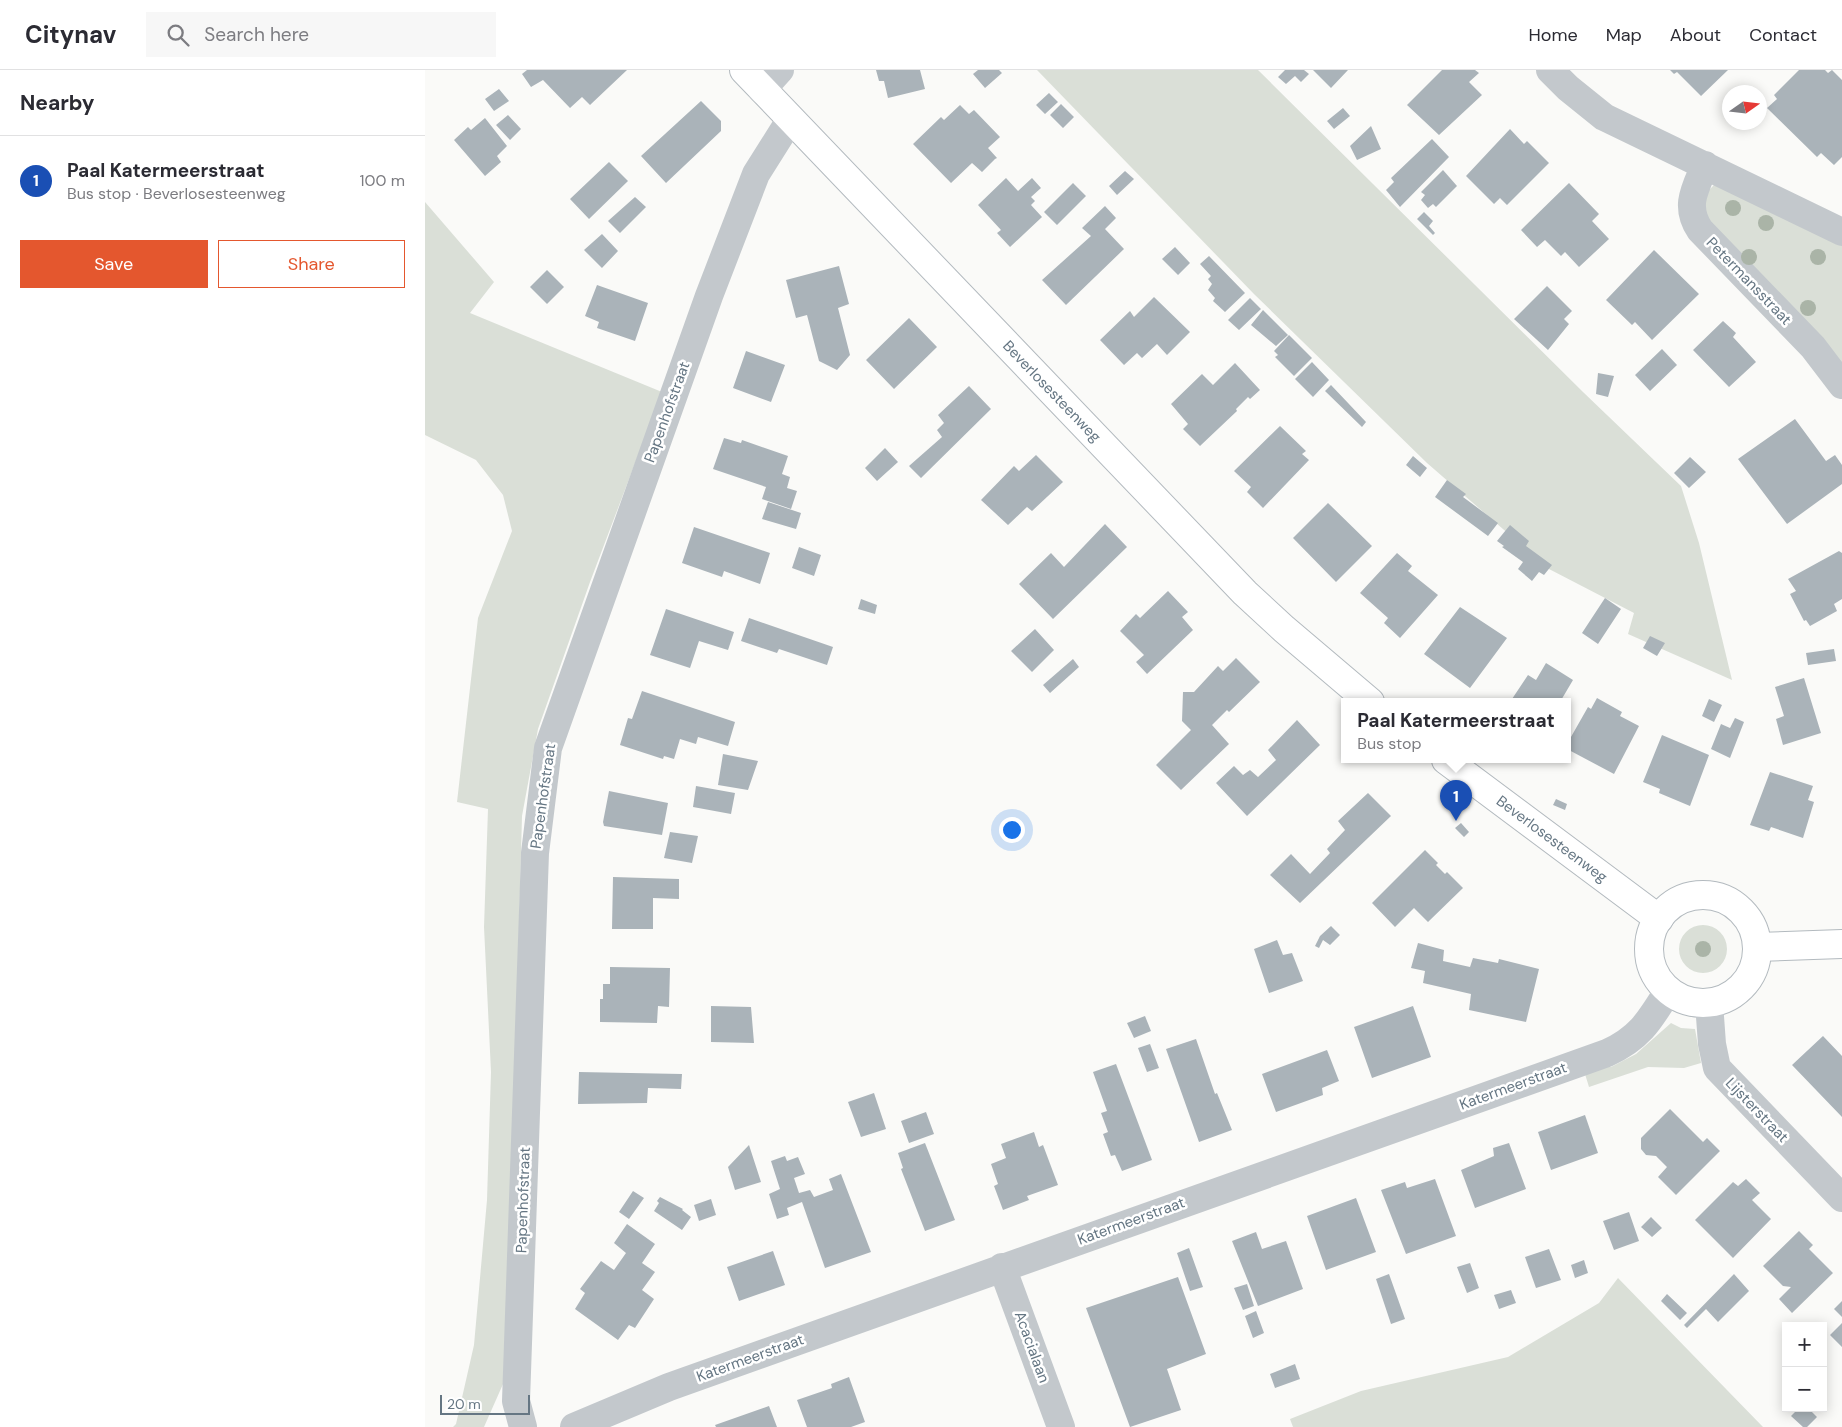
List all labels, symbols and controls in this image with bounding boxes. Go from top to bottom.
search box [146,12,496,57]
text: Citynav [25,19,116,50]
icon: search [164,21,192,49]
text: Search here [204,22,309,47]
text: Home [1528,23,1578,47]
text: Map [1606,23,1642,47]
text: About [1670,23,1721,47]
text: Contact [1749,23,1817,47]
north arrow [1722,85,1767,130]
text: Nearby [20,89,94,117]
text: Paal Katermeerstraat [67,158,265,183]
text: 1 [33,170,39,191]
text: 100 m [360,170,405,191]
text: Bus stop · Beverlosesteenweg [67,183,286,204]
street label: Petermansstraat [1702,233,1796,329]
button: Save [20,240,208,288]
button: Share [218,240,405,288]
street label: Beverlosesteenweg [998,336,1105,447]
street label: Papenhofstraat [639,359,695,465]
popup [1341,698,1571,763]
text: Paal Katermeerstraat [1357,708,1555,733]
text: Bus stop [1357,733,1422,754]
street label: Papenhofstraat [526,742,560,850]
pin: 1 [1440,780,1472,821]
street label: Beverlosesteenweg [1492,791,1611,887]
your location [999,817,1025,843]
street label: Katermeerstraat [1457,1057,1569,1115]
street label: Lijsterstraat [1721,1073,1793,1147]
street label: Papenhofstraat [511,1147,535,1253]
street label: Katermeerstraat [1075,1192,1187,1250]
street label: Acacialaan [1010,1308,1054,1386]
map controls [1782,1322,1827,1412]
button: + [1782,1322,1827,1367]
street label: Katermeerstraat [694,1329,806,1387]
button: − [1782,1367,1827,1412]
scale bar [440,1392,530,1415]
text: 20 m [447,1395,481,1413]

